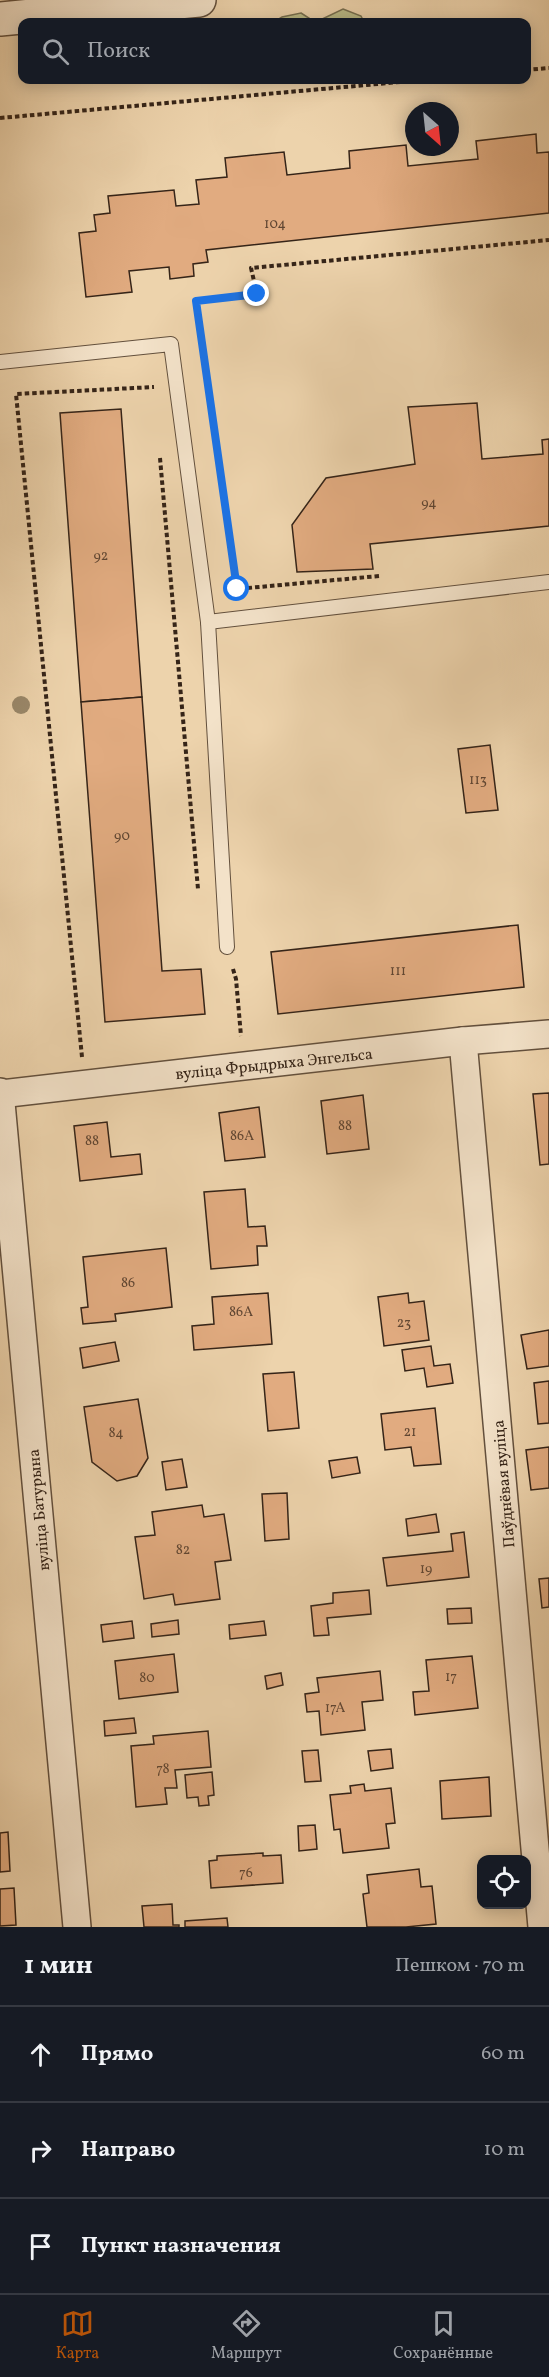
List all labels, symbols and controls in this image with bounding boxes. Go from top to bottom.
search box [18,18,531,84]
icon: search [39,35,72,68]
text: Поиск [87,36,150,67]
north arrow [405,102,459,156]
house number: 104 [264,215,286,234]
route end [243,280,269,306]
house number: 94 [421,494,437,513]
house number: 92 [94,547,108,566]
route start [223,575,249,601]
house number: 113 [469,771,487,790]
house number: 90 [114,827,130,846]
house number: 111 [390,962,406,981]
street label: вуліца Фрыдрыха Энгельса [174,1044,374,1086]
house number: 88 [338,1117,352,1136]
house number: 86А [230,1127,254,1146]
house number: 88 [85,1132,99,1151]
house number: 86 [121,1274,135,1293]
house number: 86А [229,1303,253,1322]
house number: 23 [397,1314,411,1333]
street label: Паўднёвая вуліца [488,1419,522,1549]
house number: 21 [404,1423,416,1442]
house number: 84 [108,1424,124,1443]
street label: вуліца Батурына [24,1448,56,1572]
house number: 82 [176,1541,190,1560]
house number: 19 [420,1560,432,1579]
house number: 17 [445,1668,457,1687]
house number: 80 [139,1669,155,1688]
house number: 17А [325,1699,345,1718]
house number: 78 [156,1760,170,1779]
map controls [477,1855,531,1909]
button: locate [477,1855,531,1909]
house number: 76 [239,1864,253,1883]
text: 1 мин [24,1948,93,1984]
text: Пешком · 70 m [395,1952,525,1980]
icon: ahead [24,2038,57,2071]
text: Прямо [81,2039,153,2070]
text: 60 m [481,2040,525,2068]
icon: right [24,2134,57,2167]
text: Направо [81,2135,175,2166]
text: 10 m [484,2136,525,2164]
icon: arrive [24,2230,57,2263]
text: Пункт назначения [81,2231,281,2262]
tab: Карта [56,2307,99,2365]
tab: Маршрут [211,2307,282,2365]
tab: Сохранённые [393,2307,493,2365]

